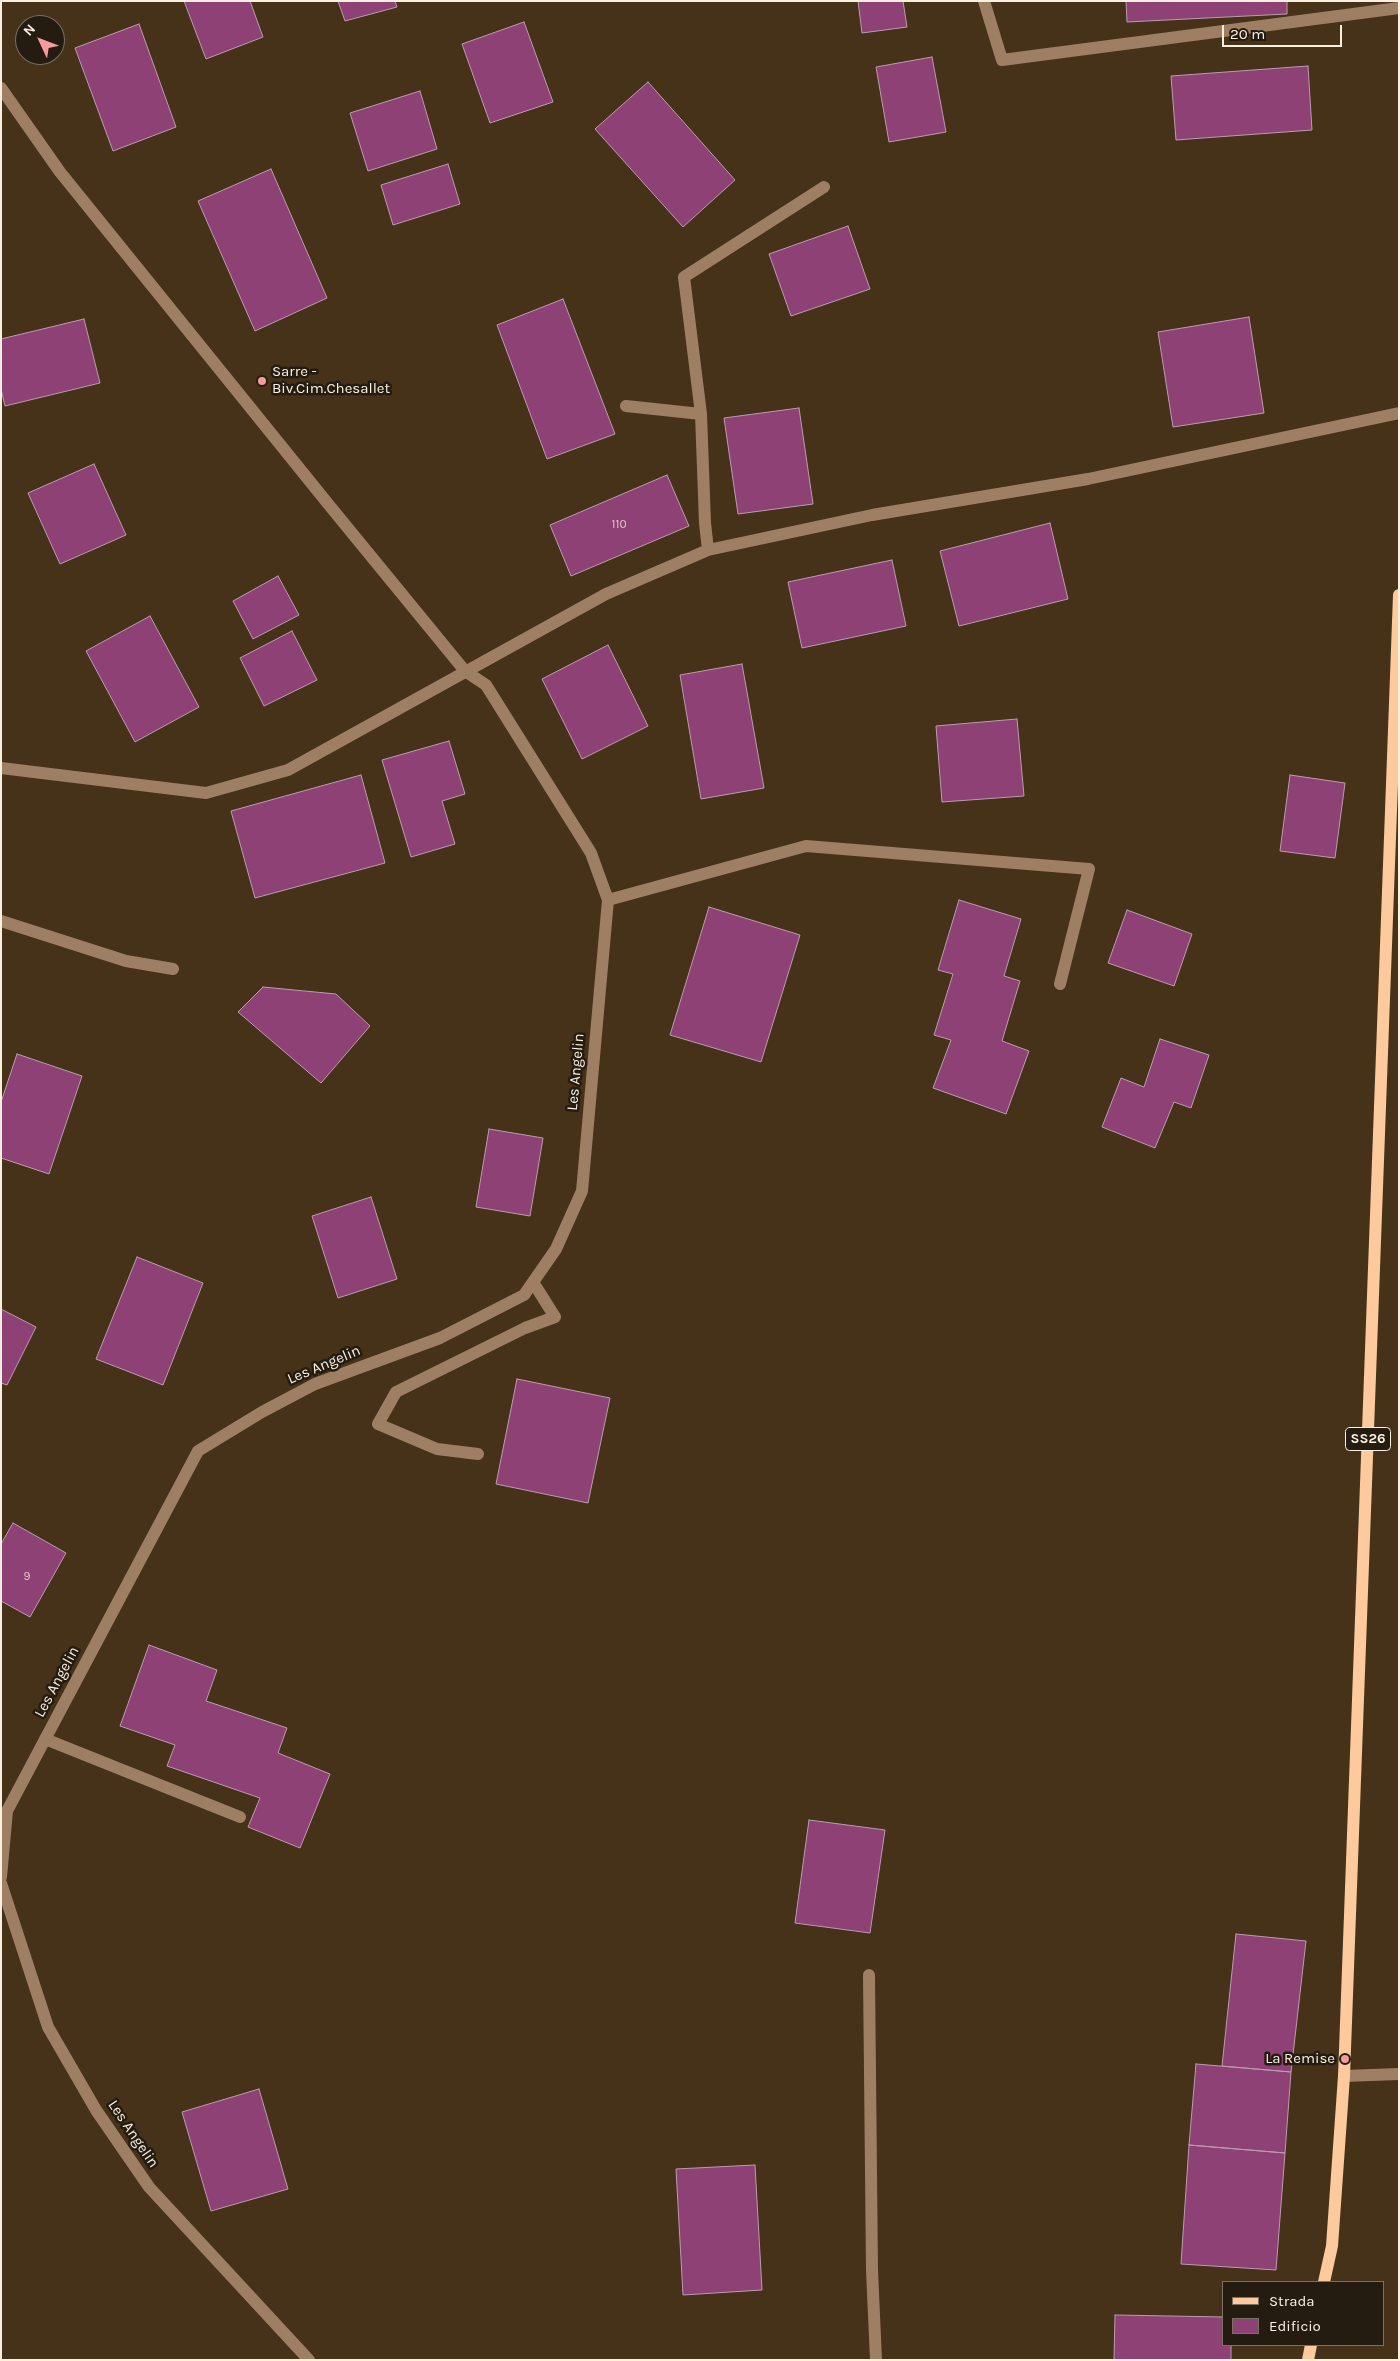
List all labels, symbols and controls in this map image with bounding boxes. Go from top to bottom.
north arrow [15,15,65,65]
scale bar [1225,15,1345,47]
text: N [20,21,39,40]
text: 20 m [1230,25,1265,43]
place label: Sarre - Biv.Cim.Chesallet [272,363,390,398]
marker: Sarre - Biv.Cim.Chesallet [256,375,268,387]
house number: 110 [611,518,627,532]
street label: Les Angelin [564,1033,588,1111]
street label: Les Angelin [285,1342,363,1388]
road number: SS26 [1346,1428,1390,1450]
house number: 9 [24,1570,30,1584]
street label: Les Angelin [31,1643,83,1721]
place label: La Remise [1265,2050,1335,2068]
marker: La Remise [1339,2053,1351,2065]
street label: Les Angelin [104,2097,162,2171]
legend [1222,2281,1385,2346]
text: Strada [1269,2292,1315,2310]
text: Edificio [1269,2317,1321,2335]

